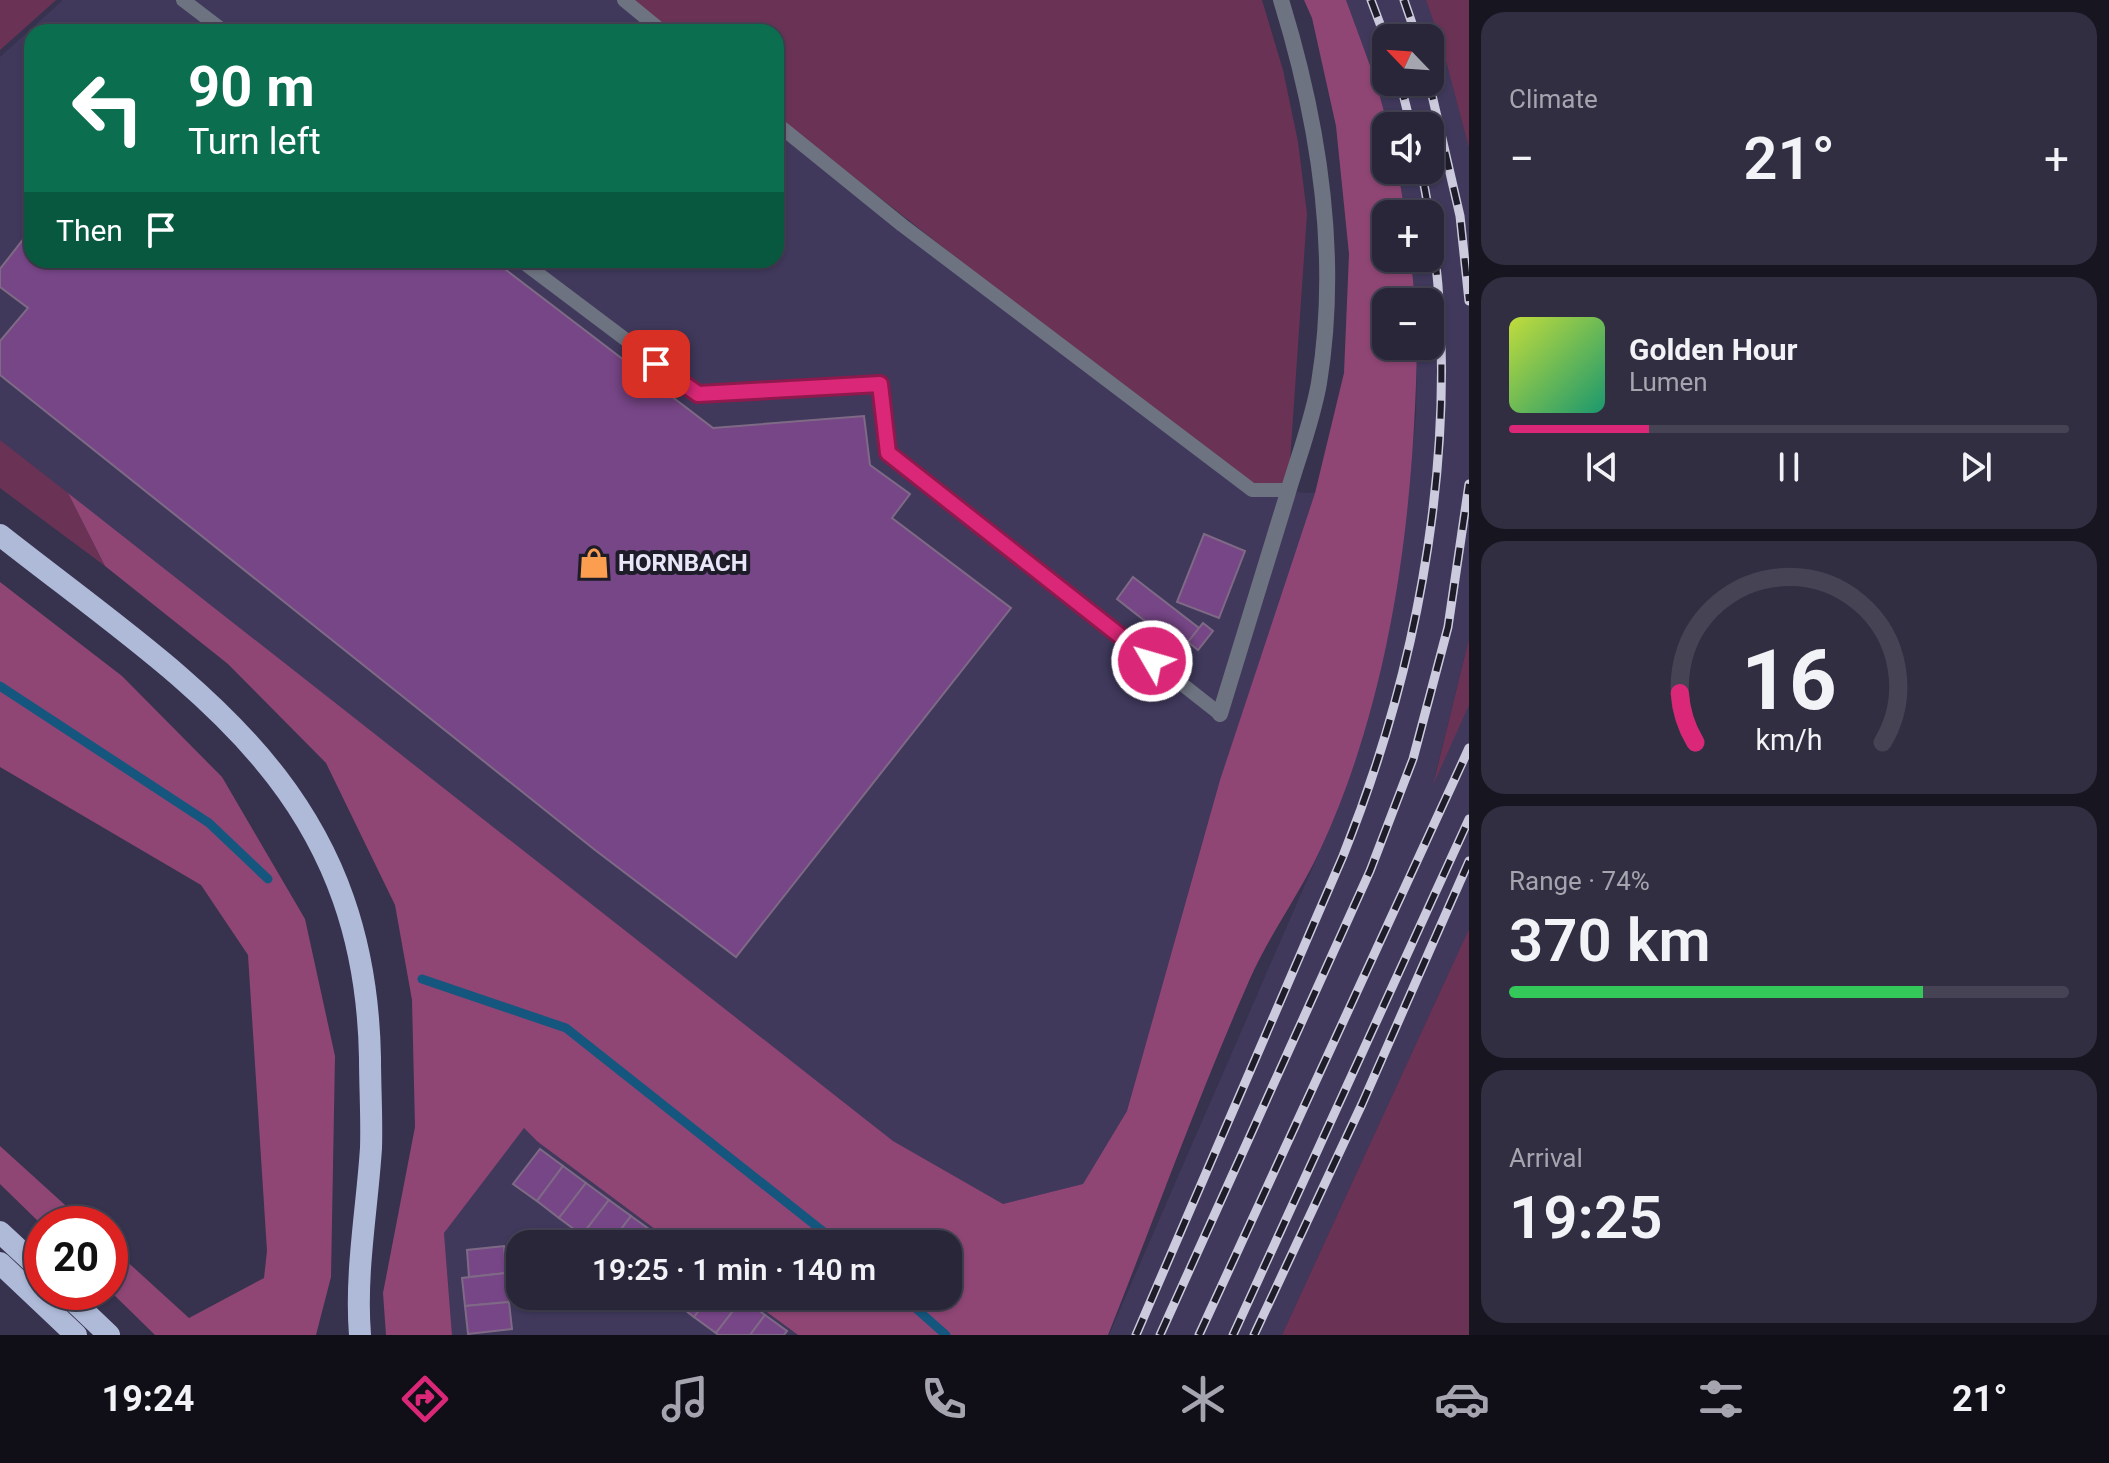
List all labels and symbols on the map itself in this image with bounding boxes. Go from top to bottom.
north arrow [1372,24,1444,96]
pin [622,330,690,398]
shop icon: HORNBACH [577,546,611,580]
place label: HORNBACH [618,549,748,577]
position arrow [1110,619,1194,703]
speed limit sign: 20 [24,1206,128,1310]

